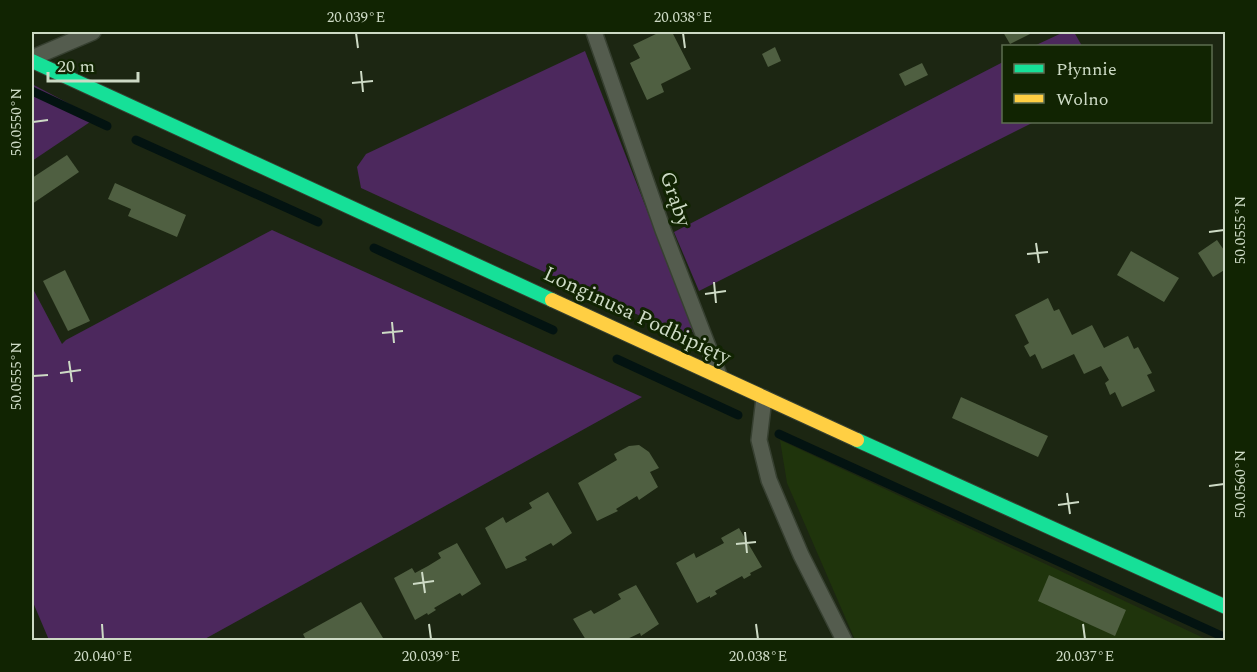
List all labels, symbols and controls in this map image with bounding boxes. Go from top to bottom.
text: 20.039°E [327,6,385,29]
text: 20.038°E [654,6,712,29]
scale bar [48,45,138,83]
legend [1002,45,1212,123]
text: 20 m [57,53,95,80]
text: Płynnie [1056,56,1117,83]
text: Wolno [1056,86,1109,113]
text: 50.0550°N [5,88,28,156]
street label: Grąby [651,167,700,232]
text: 50.0555°N [1229,196,1252,264]
street label: Longinusa Podbipięty [538,258,737,374]
text: 50.0555°N [5,342,28,410]
text: 50.0560°N [1229,450,1252,518]
text: 20.040°E [74,645,132,668]
text: 20.039°E [402,645,460,668]
text: 20.038°E [729,645,787,668]
text: 20.037°E [1056,645,1114,668]

